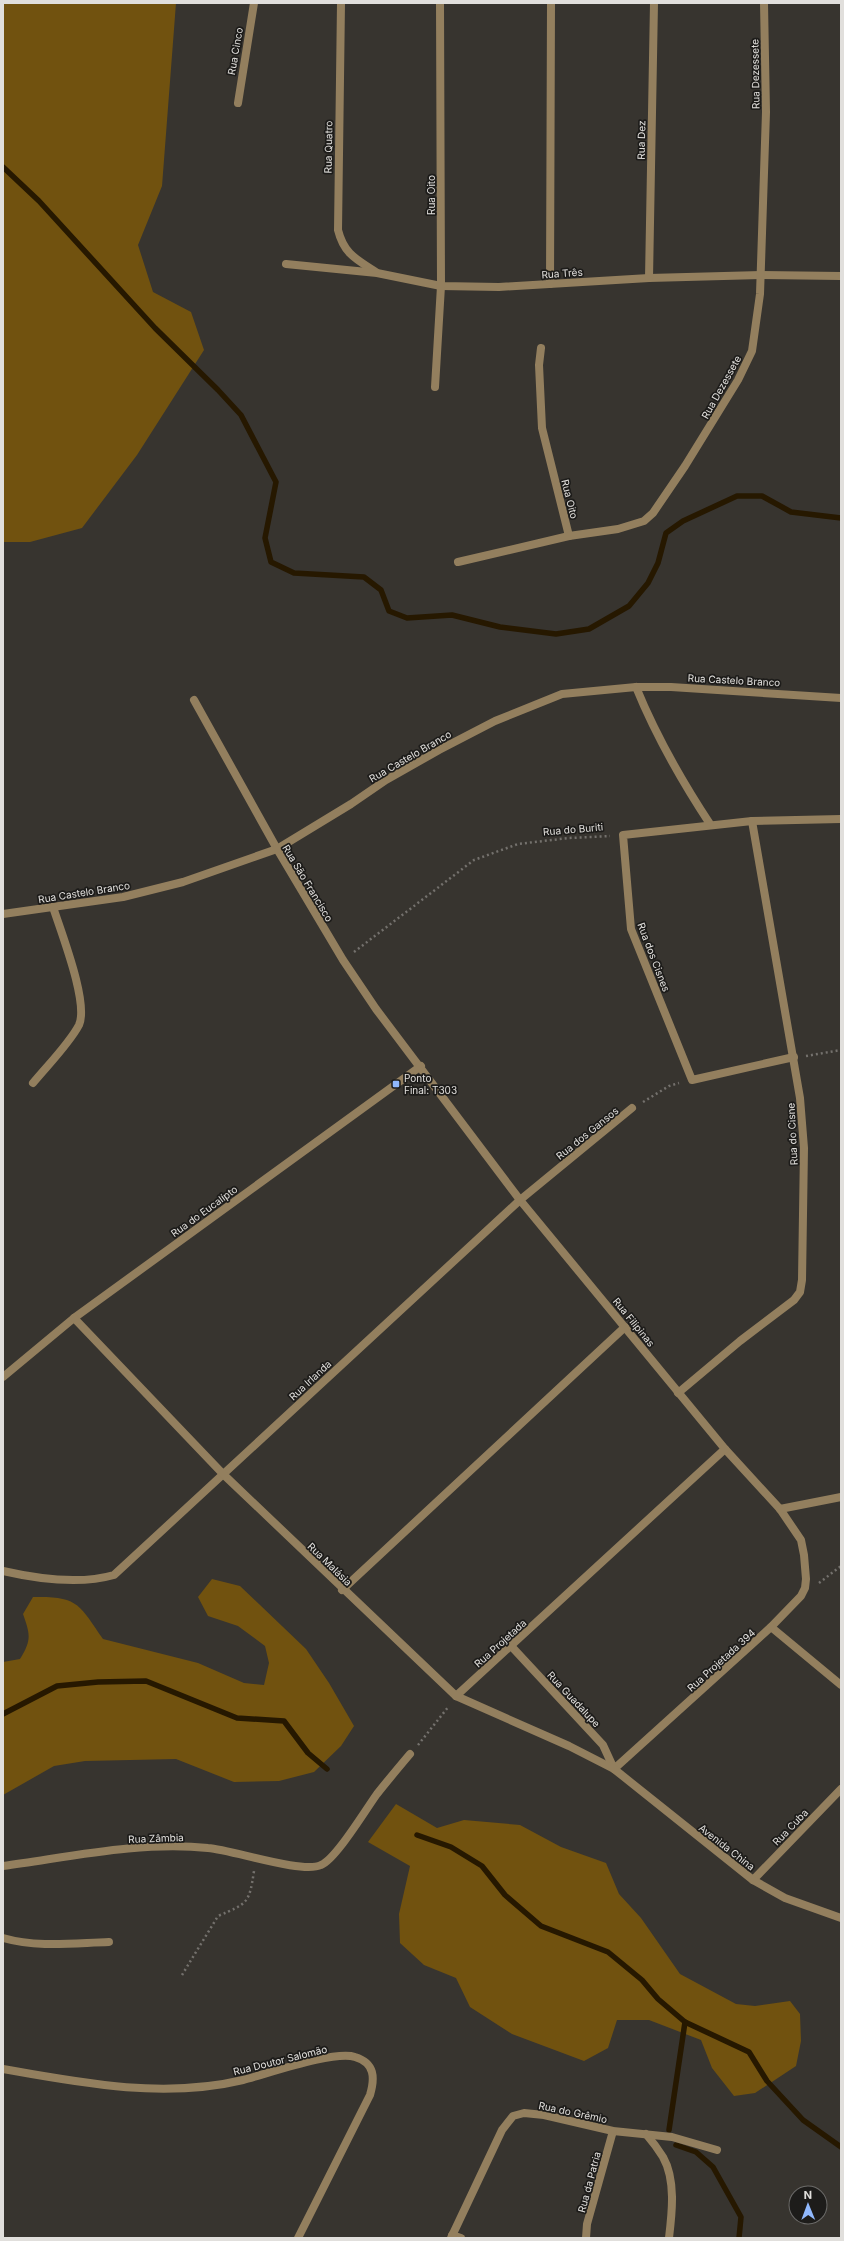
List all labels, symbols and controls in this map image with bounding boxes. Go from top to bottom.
street label: Rua Cinco [225,26,245,76]
street label: Rua Dezessete [748,39,762,109]
street label: Rua Quatro [322,120,334,174]
street label: Rua Dez [635,120,647,160]
street label: Rua Oito [425,175,437,215]
street label: Rua Três [541,266,583,280]
street label: Rua Dezessete [699,353,743,421]
street label: Rua Oito [559,478,581,520]
street label: Rua Castelo Branco [687,672,781,688]
street label: Rua Castelo Branco [367,728,453,784]
street label: Rua do Buriti [542,820,604,838]
street label: Rua São Francisco [280,842,336,924]
street label: Rua Castelo Branco [37,879,131,905]
street label: Rua dos Cisnes [635,921,673,993]
place label: Ponto Final: T303 [404,1072,457,1096]
marker: Ponto Final: T303 [391,1079,401,1089]
street label: Rua do Cisne [784,1102,800,1165]
street label: Rua dos Gansos [553,1104,621,1162]
street label: Rua do Eucalípto [168,1183,240,1239]
street label: Rua Filipinas [611,1295,657,1349]
street label: Rua Irlanda [286,1358,334,1402]
street label: Rua Malásia [305,1540,355,1588]
street label: Rua Projetada [472,1617,528,1669]
street label: Rua Projetada 394 [685,1626,757,1694]
street label: Rua Guadalupe [545,1669,603,1729]
street label: Rua Cuba [770,1806,810,1848]
street label: Avenida China [697,1821,757,1873]
street label: Rua Zâmbia [128,1831,184,1845]
street label: Rua Doutor Salomão [232,2043,328,2077]
street label: Rua do Grêmio [538,2099,608,2125]
street label: Rua da Patria [575,2150,603,2214]
north arrow [788,2185,828,2225]
text: N [804,2188,812,2202]

